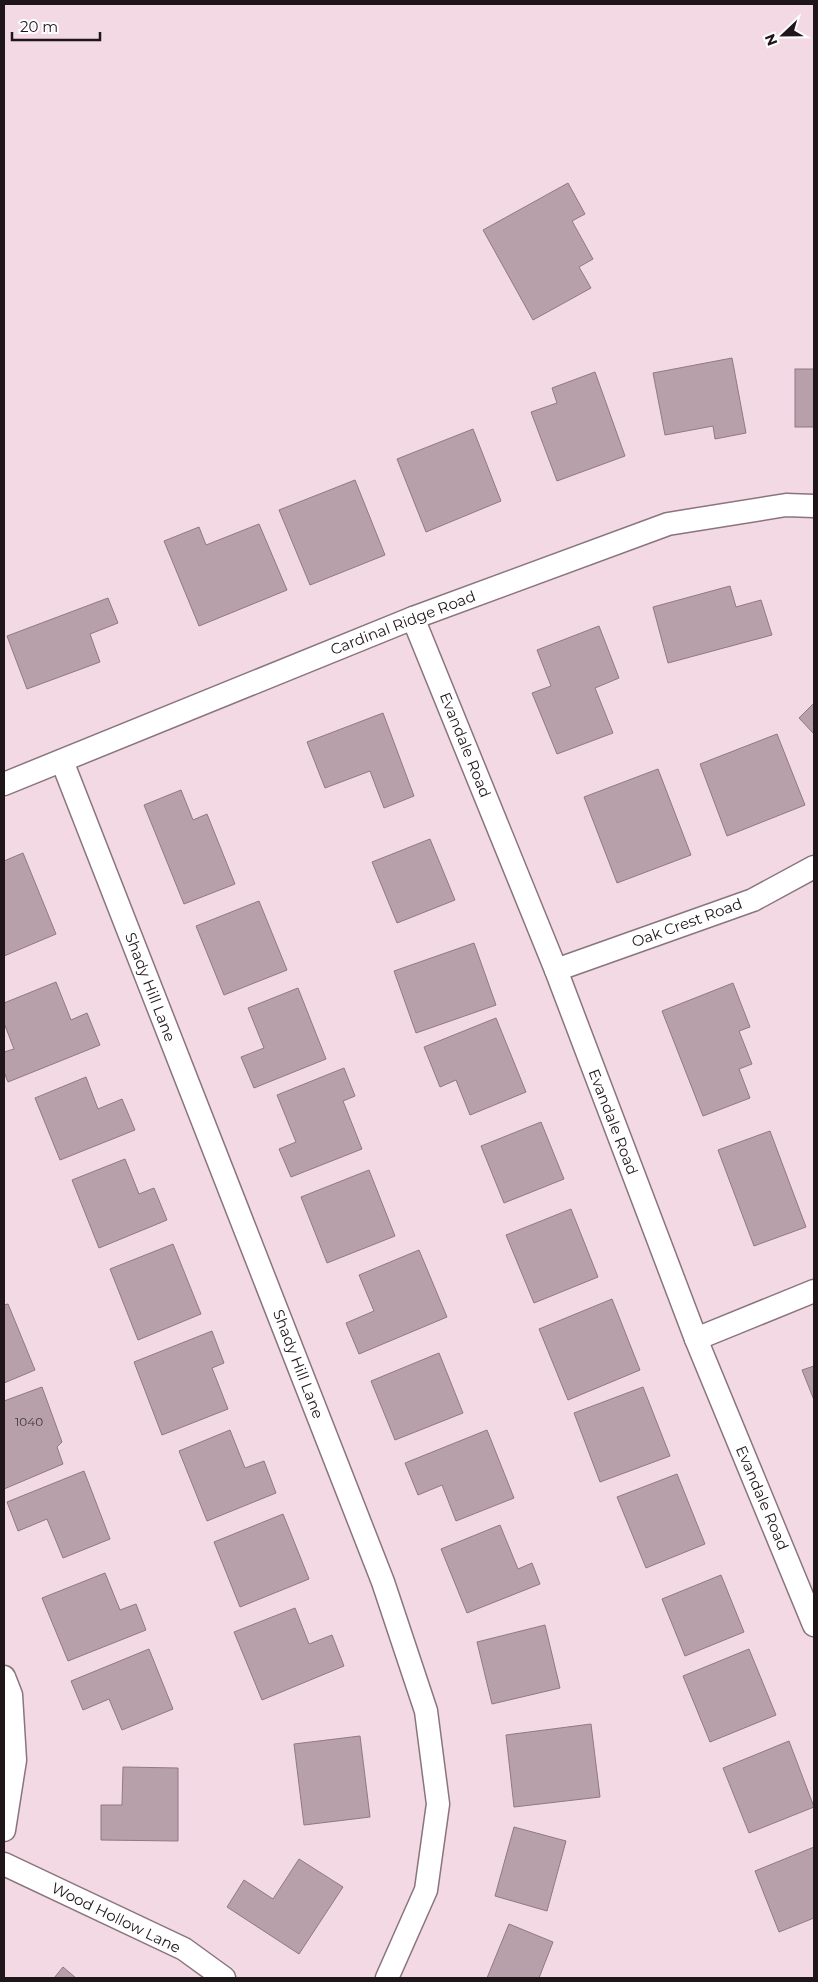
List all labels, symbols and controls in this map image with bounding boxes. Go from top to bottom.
scale bar [12,10,100,42]
north arrow [758,10,808,60]
text: 20 m [20,17,58,36]
text: N [760,31,781,48]
street label: Cardinal Ridge Road [328,586,478,659]
street label: Evandale Road [436,689,495,800]
street label: Oak Crest Road [629,894,745,951]
street label: Shady Hill Lane [121,930,180,1044]
street label: Evandale Road [585,1066,642,1177]
street label: Shady Hill Lane [269,1307,328,1421]
house number: 1040 [15,1414,43,1429]
street label: Evandale Road [732,1443,793,1553]
street label: Wood Hollow Lane [48,1878,184,1957]

